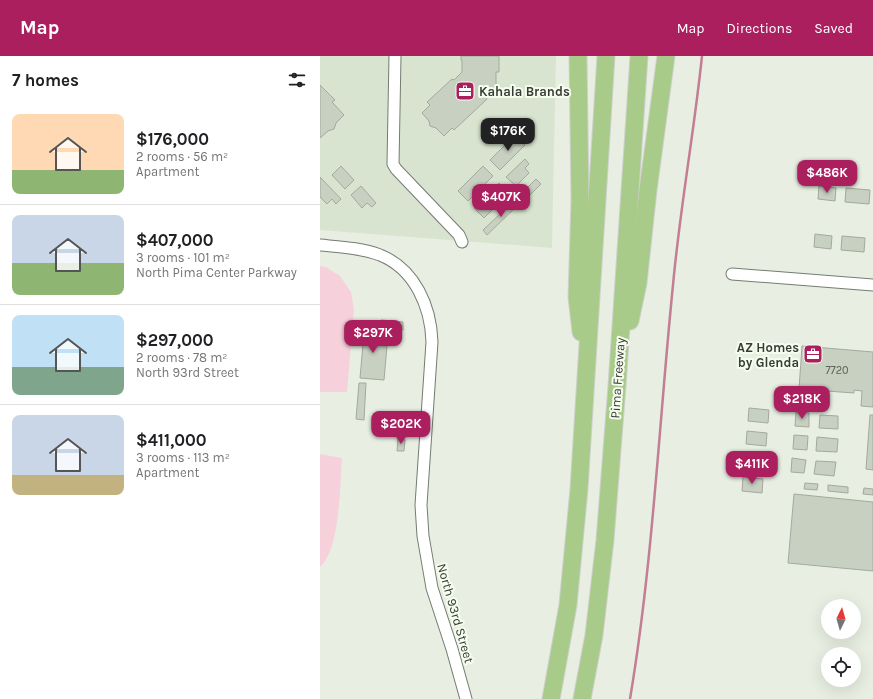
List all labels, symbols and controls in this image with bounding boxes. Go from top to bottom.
text: Map [20,17,59,39]
text: Map [677,20,705,37]
text: Directions [727,20,792,37]
text: Saved [814,20,853,37]
icon: filters [286,69,308,91]
text: 7 homes [12,70,79,90]
office icon: Kahala Brands [454,80,476,102]
place label: Kahala Brands [479,84,570,99]
pin: $176K [480,118,536,152]
text: $176K [490,123,526,138]
text: $176,000 [136,129,209,149]
icon: home [44,130,92,178]
text: 2 rooms · 56 m² [136,149,228,164]
pin: $486K [799,160,855,194]
text: Apartment [136,164,199,179]
text: $486K [806,165,848,180]
pin: $407K [473,184,529,218]
text: $407K [481,189,521,204]
text: $407,000 [136,230,214,250]
icon: home [44,231,92,279]
text: 3 rooms · 101 m² [136,250,230,265]
text: North Pima Center Parkway [136,265,297,280]
pin: $297K [345,320,401,354]
text: $297K [353,325,393,340]
text: $297,000 [136,330,213,350]
icon: home [44,331,92,379]
street label: Pima Freeway [607,337,628,419]
place label: AZ Homes by Glenda [737,340,799,370]
office icon: AZ Homes by Glenda [802,343,824,365]
text: 2 rooms · 78 m² [136,350,228,365]
house number: 7720 [825,364,849,377]
text: North 93rd Street [136,365,239,380]
pin: $218K [774,386,830,420]
text: $218K [783,391,821,406]
pin: $202K [373,411,429,445]
text: $202K [380,416,422,431]
text: $411,000 [136,430,207,450]
icon: home [44,431,92,479]
text: 3 rooms · 113 m² [136,450,230,465]
pin: $411K [724,451,780,485]
text: $411K [735,456,769,471]
text: Apartment [136,465,199,480]
street label: North 93rd Street [434,562,477,665]
north arrow [821,599,861,639]
map controls [821,599,861,687]
button: locate [821,647,861,687]

